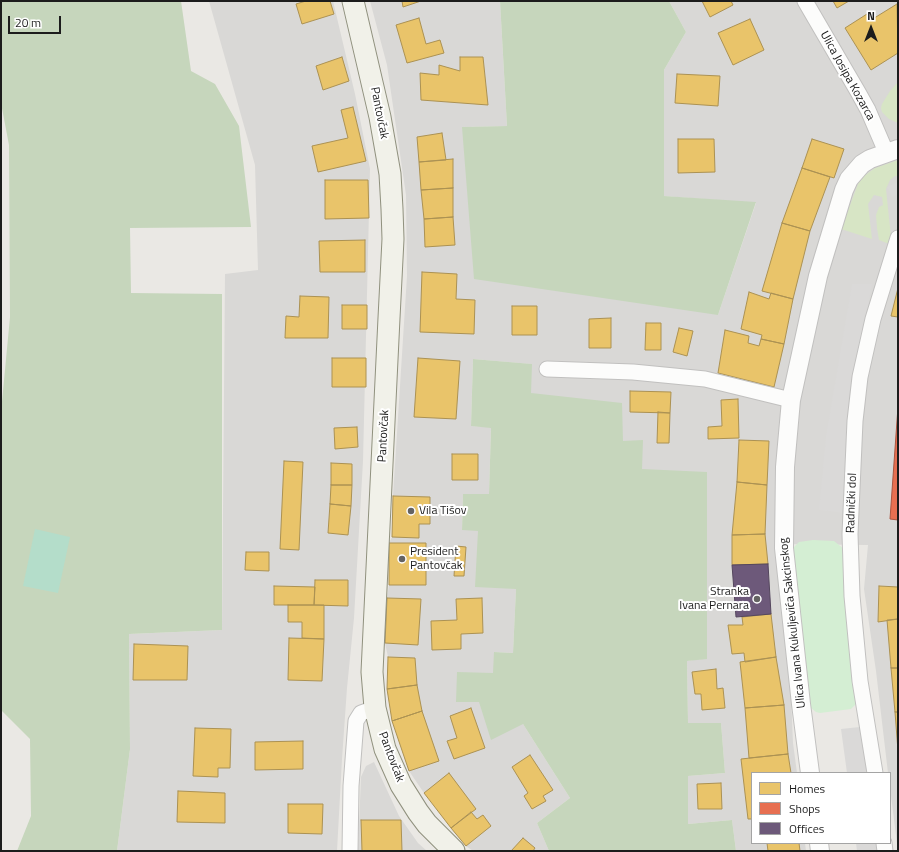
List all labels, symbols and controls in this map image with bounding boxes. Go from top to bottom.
scale bar [10,8,63,34]
north arrow [851,8,891,48]
text: N [867,8,875,24]
text: 20 m [15,13,41,32]
street label: Ulica Josipa Kozarca [817,29,877,123]
street label: Pantovčak [367,86,391,140]
street label: Pantovčak [375,409,393,463]
street label: Radnički dol [844,473,860,533]
place label: Vila Tišov [419,504,467,518]
marker: Vila Tišov [406,506,416,516]
street label: Ulica Ivana Kukuljevića Sakcinskog [777,537,809,709]
place label: President Pantovčak [410,545,463,573]
marker: President Pantovčak [397,554,407,564]
place label: Stranka Ivana Pernara [679,585,749,613]
marker: Stranka Ivana Pernara [752,594,762,604]
street label: Pantovčak [375,730,407,784]
legend [751,772,891,844]
text: Homes [789,779,825,798]
text: Shops [789,799,820,818]
text: Offices [789,819,824,838]

